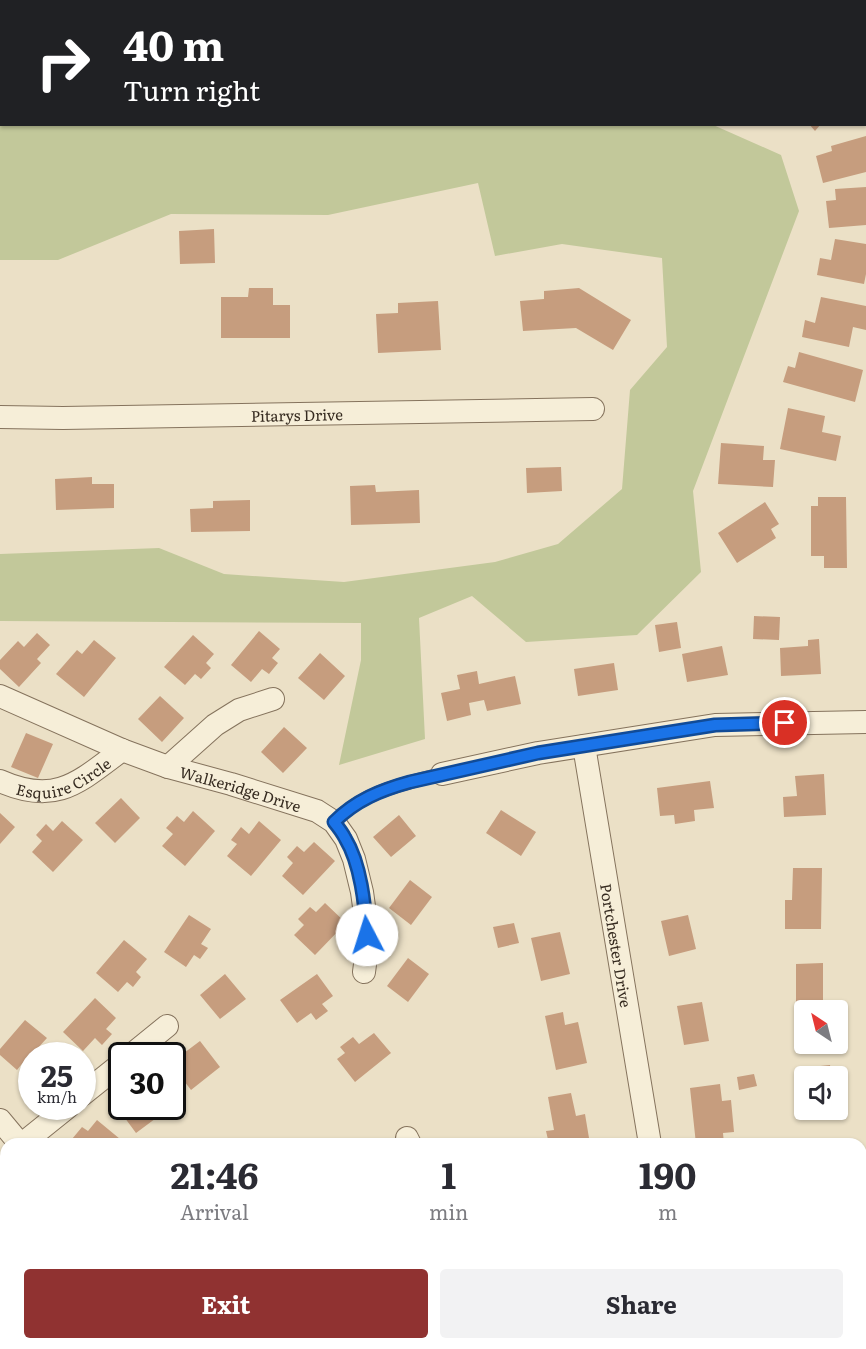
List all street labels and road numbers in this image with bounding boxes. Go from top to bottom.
street label: Pitarys Drive [251,402,343,426]
street label: Esquire Circle [14,751,115,803]
street label: Walkeridge Drive [177,759,304,817]
street label: Portchester Drive [595,882,639,1009]

